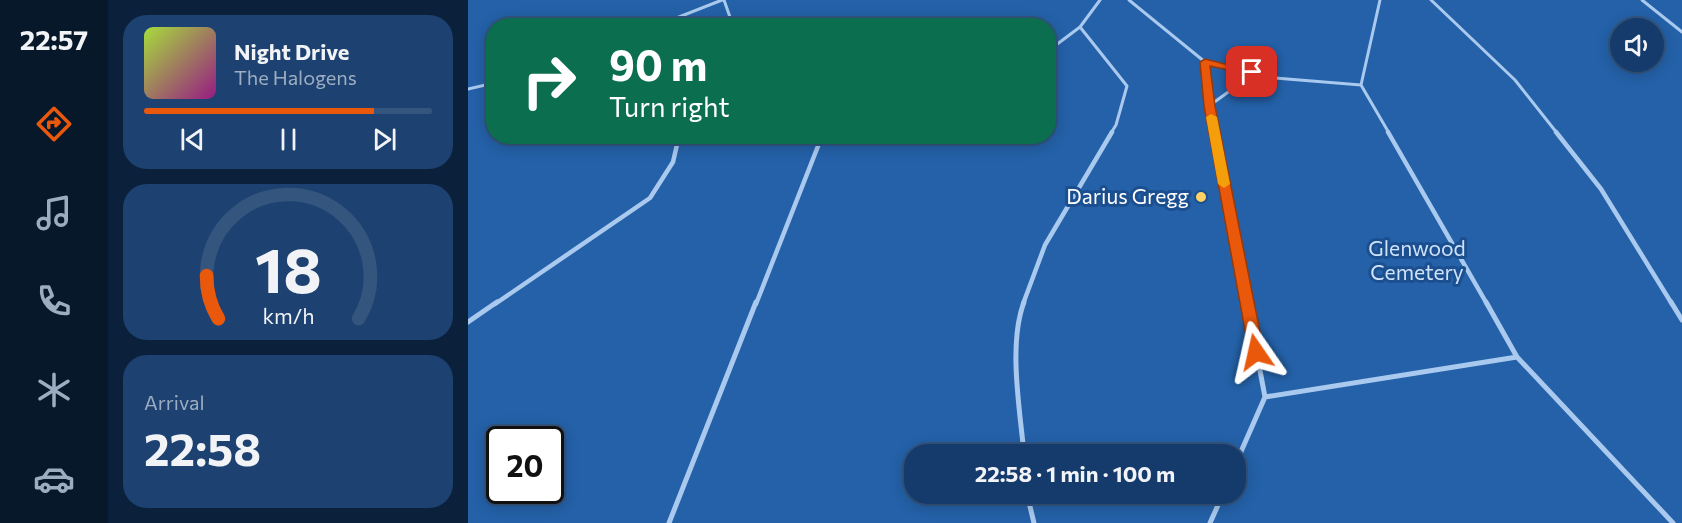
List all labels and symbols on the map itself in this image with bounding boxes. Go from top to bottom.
pin [1226,46,1277,97]
place label: Darius Gregg [1066,183,1189,208]
marker: Darius Gregg [1194,190,1208,204]
park label: Glenwood Cemetery [1368,235,1466,284]
position arrow [1224,320,1288,384]
speed limit sign: 20 [486,426,564,504]

